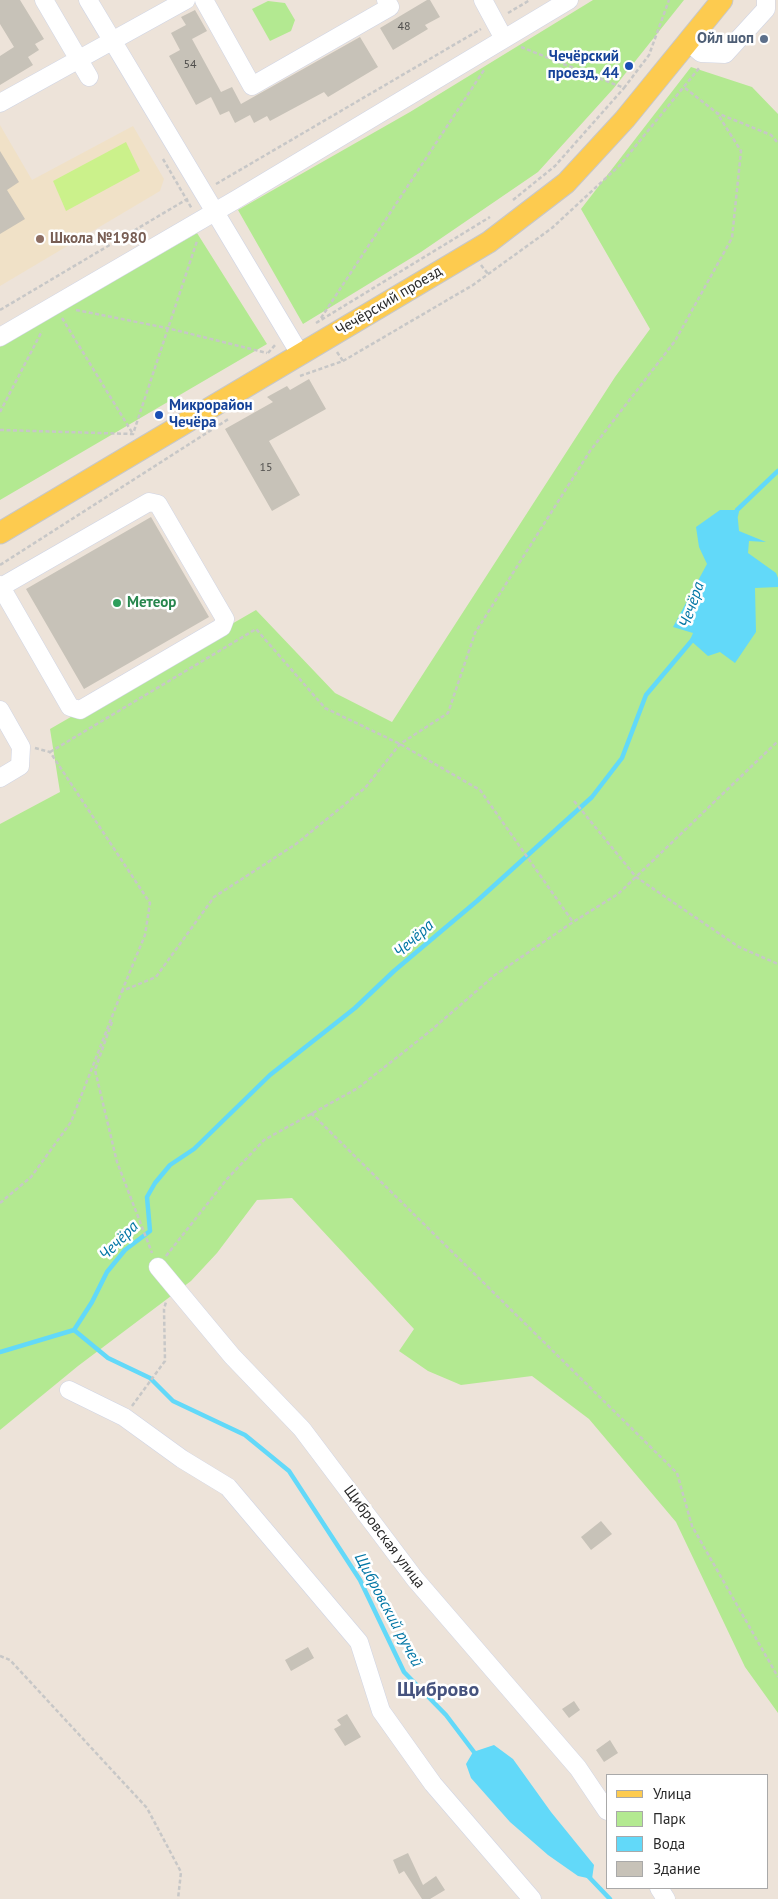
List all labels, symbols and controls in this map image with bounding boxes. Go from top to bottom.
house number: 48 [397,20,411,34]
place label: Ойл шоп [697,30,754,48]
marker: Ойл шоп [758,33,770,45]
place label: Чечёрский проезд, 44 [548,48,619,83]
house number: 54 [183,58,197,72]
marker: Чечёрский проезд, 44 [623,60,635,72]
place label: Школа №1980 [50,230,146,248]
marker: Школа №1980 [34,233,46,245]
street label: Чечёрский проезд [333,262,445,340]
place label: Микрорайон Чечёра [169,397,252,432]
marker: Микрорайон Чечёра [153,409,165,421]
house number: 15 [259,461,273,475]
water label: Чечёра [675,580,709,630]
place label: Метеор [127,594,176,612]
marker: Метеор [111,597,123,609]
water label: Чечёра [390,916,438,962]
water label: Чечёра [96,1218,142,1264]
street label: Щибровская улица [339,1482,429,1592]
water label: Щибровский ручей [350,1550,426,1670]
district label: Щиброво [397,1678,479,1702]
legend [606,1774,768,1889]
text: Улица [653,1784,691,1803]
text: Парк [653,1809,686,1828]
text: Вода [653,1834,685,1853]
text: Здание [653,1859,701,1878]

